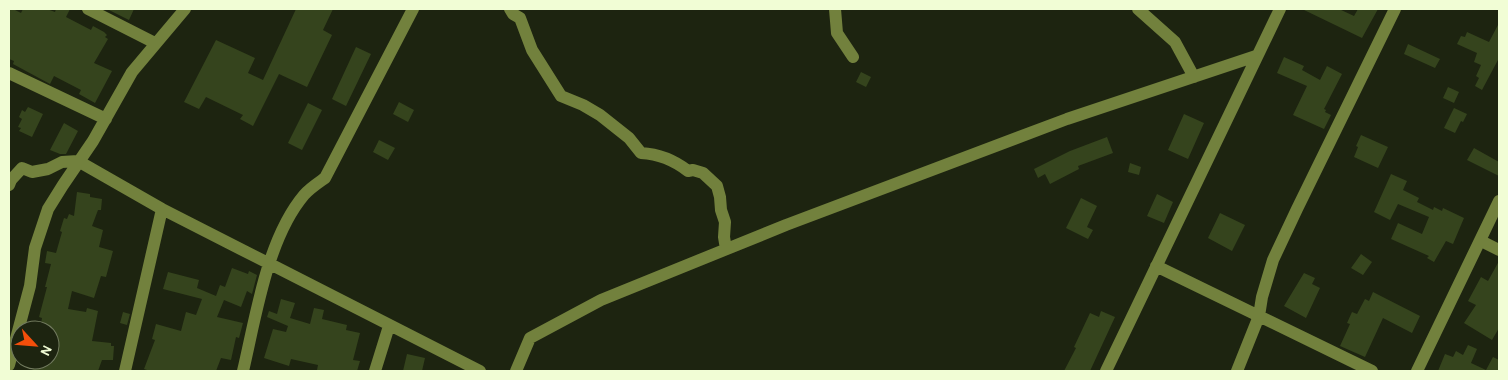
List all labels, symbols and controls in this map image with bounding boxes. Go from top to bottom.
north arrow [10,320,60,370]
text: N [37,343,54,358]

